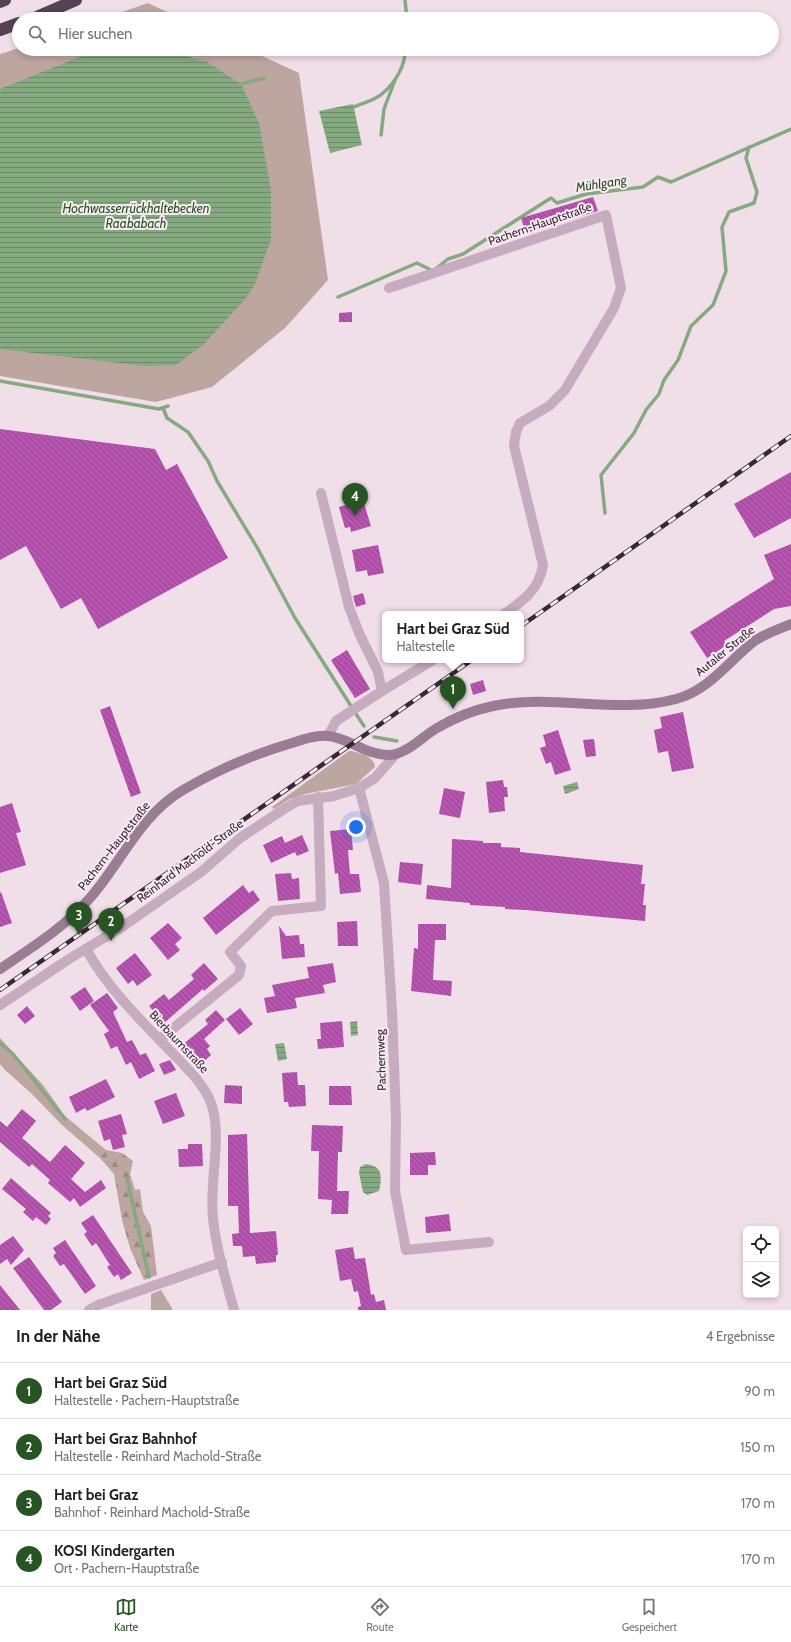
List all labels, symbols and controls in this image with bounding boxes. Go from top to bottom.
search box [12,12,779,56]
icon: search [26,23,48,45]
text: Hier suchen [58,25,133,43]
water label: Mühlgang [573,171,629,195]
street label: Pachern-Hauptstraße [486,199,594,248]
water label: Hochwasserrückhaltebecken Raababach [63,200,210,231]
pin: 4 [342,483,368,516]
popup [382,611,524,663]
text: Hart bei Graz Süd [396,620,510,638]
street label: Autaler Straße [692,622,757,679]
text: Haltestelle [396,638,455,654]
pin: 1 [440,676,466,709]
street label: Pachern-Hauptstraße [74,798,153,893]
street label: Reinhard Machold-Straße [134,816,246,906]
your location [346,817,366,837]
pin: 3 [66,902,92,935]
pin: 2 [98,908,124,941]
street label: Bierbaumstraße [146,1007,212,1076]
street label: Pachernweg [372,1028,389,1091]
map controls [743,1226,779,1298]
button: locate [743,1226,779,1262]
button: layers [743,1262,779,1298]
text: In der Nähe [16,1326,100,1346]
text: 4 Ergebnisse [706,1328,775,1344]
text: Hart bei Graz Süd [54,1374,167,1392]
text: 1 [27,1383,31,1399]
text: 90 m [744,1383,775,1399]
text: Haltestelle · Pachern-Hauptstraße [54,1392,239,1408]
text: Hart bei Graz Bahnhof [54,1430,197,1448]
text: 2 [26,1439,32,1455]
text: 150 m [740,1439,775,1455]
text: Haltestelle · Reinhard Machold-Straße [54,1448,261,1464]
text: Hart bei Graz [54,1486,138,1504]
text: 3 [25,1495,33,1511]
text: 170 m [741,1495,775,1511]
text: Bahnhof · Reinhard Machold-Straße [54,1504,250,1520]
text: KOSI Kindergarten [54,1542,175,1560]
text: 4 [25,1551,33,1567]
text: 170 m [741,1551,775,1567]
text: Ort · Pachern-Hauptstraße [54,1560,199,1576]
tab: Karte [114,1596,138,1634]
tab: Route [366,1596,394,1634]
tab: Gespeichert [622,1596,677,1634]

